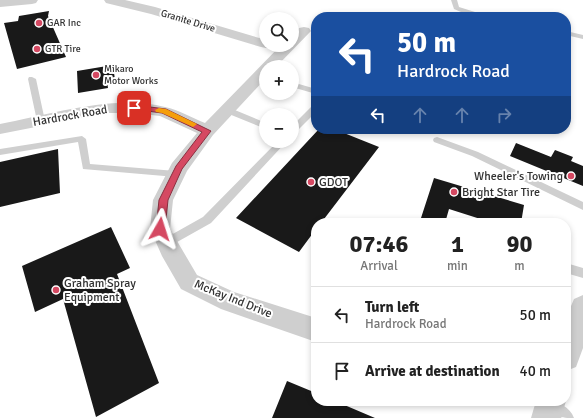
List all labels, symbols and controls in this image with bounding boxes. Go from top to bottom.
street label: Granite Drive [159,7,217,35]
map controls [259,12,299,148]
button: search [259,12,299,52]
place label: GAR Inc [47,17,81,29]
marker: GAR Inc [34,18,44,28]
text: 50 m [397,26,456,60]
icon: left [331,28,383,80]
place label: GTR Tire [45,43,81,55]
marker: GTR Tire [32,44,42,54]
button: + [259,60,299,100]
text: Hardrock Road [397,60,510,82]
place label: Mikaro Motor Works [104,63,159,87]
marker: Mikaro Motor Works [91,70,101,80]
pin [117,91,151,125]
icon: arrive [123,97,145,119]
street label: Hardrock Road [32,102,108,130]
icon: left [367,104,389,126]
icon: ahead [409,104,431,126]
icon: ahead [451,104,473,126]
icon: right [493,104,515,126]
button: − [259,108,299,148]
place label: Wheeler's Towing [474,169,563,184]
marker: Wheeler's Towing [566,171,576,181]
place label: GDOT [319,175,348,190]
marker: GDOT [306,177,316,187]
place label: Bright Star Tire [462,185,540,200]
marker: Bright Star Tire [449,187,459,197]
position arrow [139,208,181,250]
text: 07:46 [350,229,408,259]
text: 1 [451,229,464,259]
text: 90 [507,229,532,259]
text: Arrival [360,258,398,274]
text: min [447,258,468,274]
text: m [514,258,525,274]
place label: Graham Spray Equipment [64,276,136,305]
street label: McKay Ind Drive [192,277,274,321]
marker: Graham Spray Equipment [51,285,61,295]
text: Turn left [365,298,419,316]
icon: left [331,304,353,326]
text: 50 m [520,306,551,324]
text: Hardrock Road [365,316,447,332]
icon: arrive [331,360,353,382]
text: Arrive at destination [365,362,500,380]
text: 40 m [520,362,551,380]

